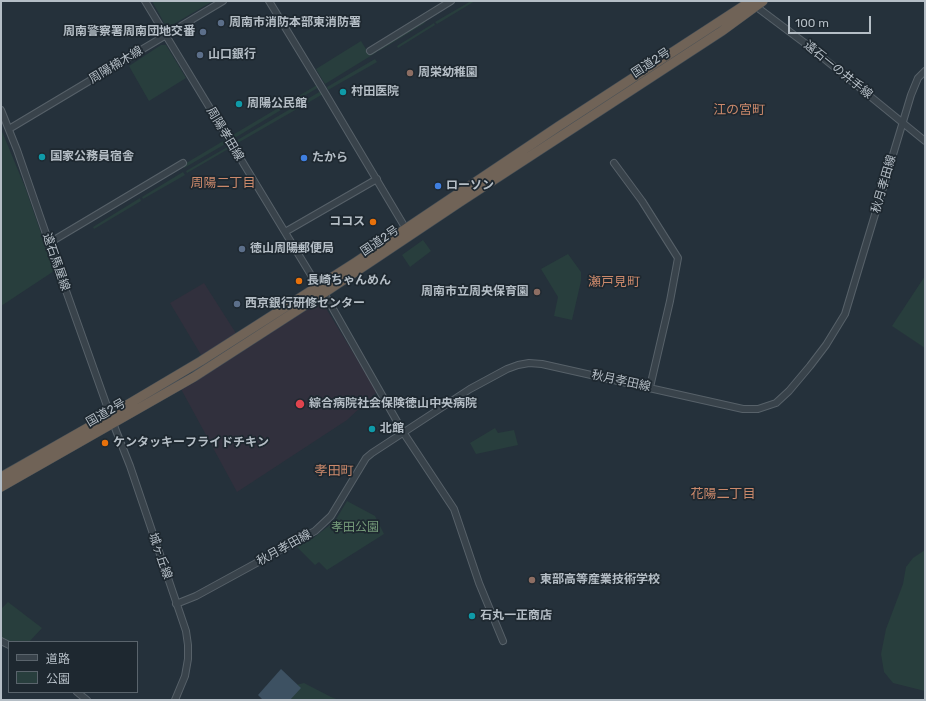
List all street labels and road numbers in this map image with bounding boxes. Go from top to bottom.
street label: 遠石一の井手線 [801,38,875,102]
street label: 周陽楠木線 [87,43,145,87]
street label: 国道2号 [629,45,673,81]
street label: 周陽孝田線 [203,105,247,163]
street label: 秋月孝田線 [869,153,899,215]
street label: 国道2号 [358,223,402,259]
street label: 遠石馬屋線 [39,231,73,293]
street label: 秋月孝田線 [590,368,652,394]
street label: 国道2号 [84,396,128,430]
street label: 秋月孝田線 [254,527,314,569]
street label: 城ヶ丘線 [145,531,175,581]

